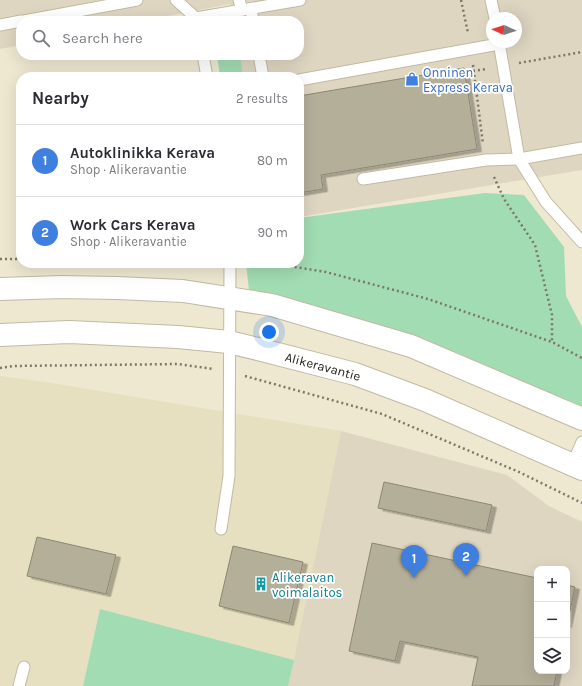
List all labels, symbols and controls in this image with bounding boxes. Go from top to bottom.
north arrow [486,12,522,48]
search box [16,16,304,60]
icon: search [30,27,52,49]
text: Search here [62,29,143,47]
place label: Onninen Express Kerava [423,65,513,95]
shop icon: Onninen Express Kerava [404,71,420,87]
text: Nearby [32,88,89,108]
text: 2 results [236,91,288,106]
text: Autoklinikka Kerava [70,144,215,162]
text: 1 [43,153,47,168]
text: 80 m [257,153,288,168]
text: Shop · Alikeravantie [70,162,187,177]
text: Work Cars Kerava [70,216,196,234]
text: 2 [41,225,49,240]
text: 90 m [257,225,288,240]
text: Shop · Alikeravantie [70,234,187,249]
your location [259,322,279,342]
street label: Alikeravantie [283,349,363,384]
pin: 2 [453,543,479,576]
pin: 1 [401,545,427,578]
map controls [534,566,570,674]
button: + [534,566,570,602]
place label: Alikeravan voimalaitos [272,570,342,600]
building icon: Alikeravan voimalaitos [253,576,269,592]
button: − [534,602,570,638]
button: layers [534,638,570,674]

